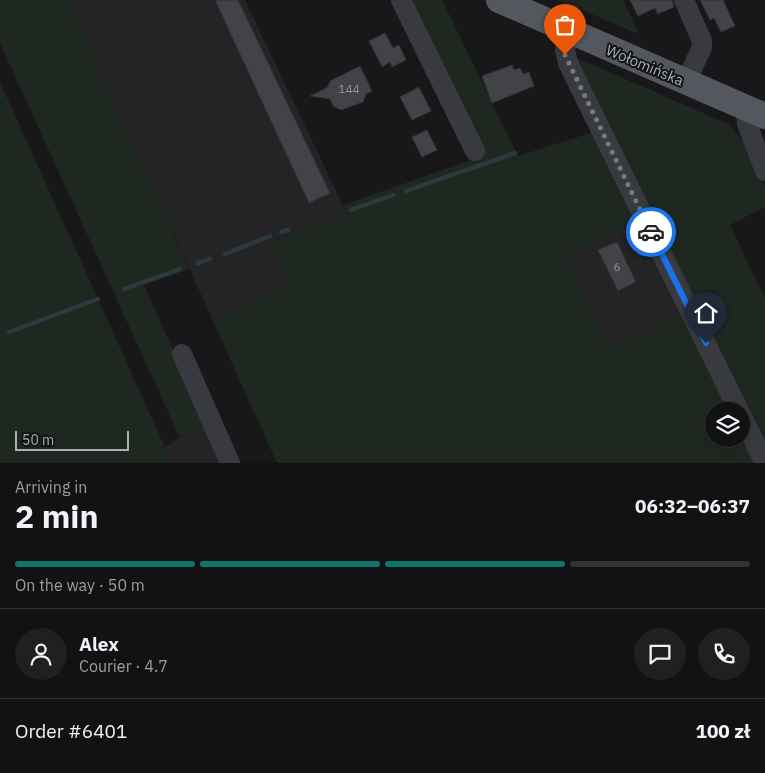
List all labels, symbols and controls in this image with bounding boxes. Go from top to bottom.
pin [544,4,586,55]
icon: bag [551,11,579,39]
street label: Wołomińska [603,40,687,90]
house number: 144 [338,81,360,96]
courier [626,207,676,257]
icon: car [637,218,665,246]
house number: 6 [613,259,621,274]
pin [685,292,727,343]
icon: home [692,299,720,327]
map controls [705,402,750,447]
button: layers [705,402,750,447]
scale bar [15,428,129,451]
text: 50 m [22,431,54,449]
text: Arriving in [15,477,87,497]
text: 06:32–06:37 [635,494,750,518]
text: 2 min [15,495,99,537]
text: On the way · 50 m [15,575,145,595]
button: person [15,628,67,680]
button: chat [634,628,686,680]
button: phone [698,628,750,680]
text: Alex [79,632,119,656]
text: Courier · 4.7 [79,656,168,676]
text: Order #6401 [15,719,127,743]
text: 100 zł [696,719,750,743]

